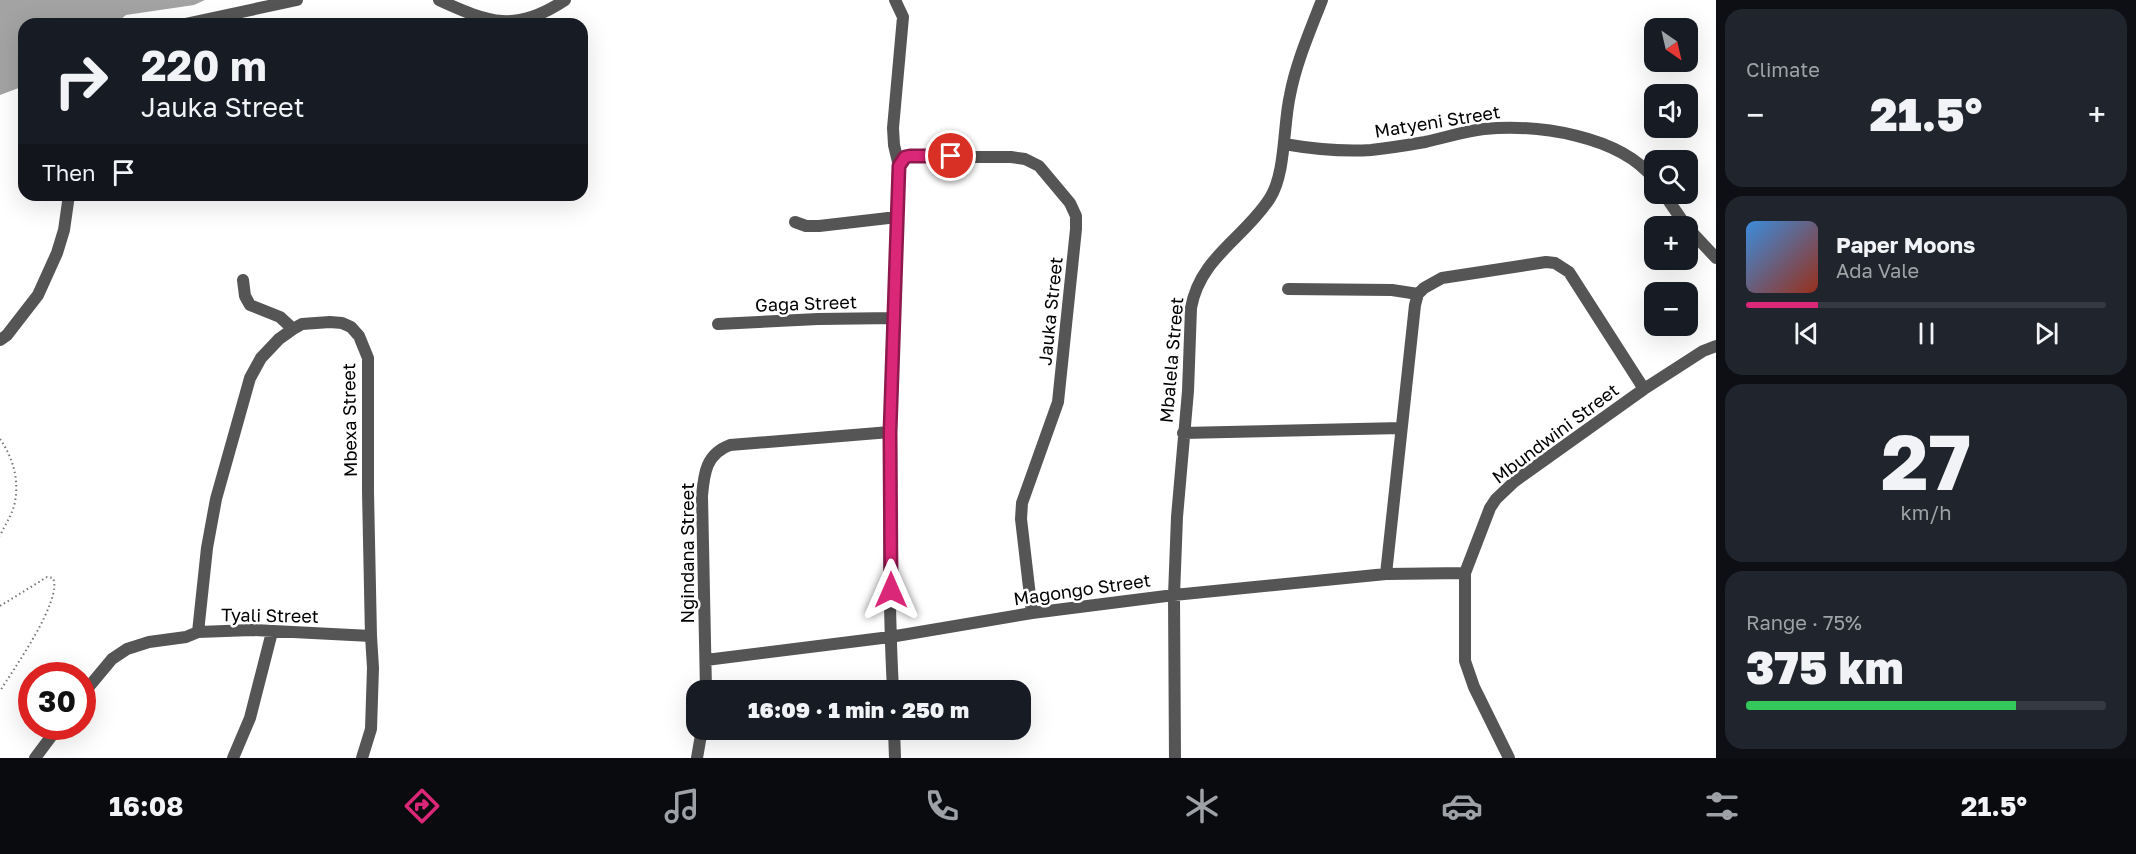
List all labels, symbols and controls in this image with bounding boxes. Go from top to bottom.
north arrow [1644,18,1698,72]
map controls [1644,18,1698,336]
text: 220 m [141,40,267,90]
icon: right [42,42,120,120]
text: Climate [1746,57,1820,81]
button: sound [1644,84,1698,138]
text: 21.5° [1870,87,1982,141]
text: Jauka Street [141,91,305,123]
text: − [1746,95,1764,134]
text: + [2088,95,2106,134]
street label: Matyeni Street [1373,100,1501,142]
pin [925,130,976,181]
icon: arrive [934,139,967,172]
button: search [1644,150,1698,204]
icon: arrive [107,156,140,189]
text: Then [42,159,95,186]
button: + [1644,216,1698,270]
text: Paper Moons [1836,231,1975,258]
street label: Jauka Street [1033,256,1067,366]
text: Ada Vale [1836,258,1919,282]
button: − [1644,282,1698,336]
street label: Gaga Street [755,290,857,316]
street label: Mbalela Street [1155,296,1187,424]
icon: previous [1790,317,1823,350]
icon: pause [1910,317,1943,350]
icon: next [2030,317,2063,350]
street label: Mbexa Street [337,363,361,477]
street label: Mbundwini Street [1487,378,1623,488]
text: 27 [1881,414,1971,507]
street label: Ngindana Street [676,483,698,623]
text: km/h [1901,500,1951,524]
position arrow [859,558,923,622]
street label: Magongo Street [1012,568,1152,610]
street label: Tyali Street [221,603,319,627]
text: Range · 75% [1746,610,1862,634]
text: 375 km [1746,640,1904,694]
speed limit sign: 30 [18,662,96,740]
text: 16:09 · 1 min · 250 m [748,696,969,723]
icon: directions [401,785,443,827]
icon: music [661,785,703,827]
icon: phone [921,785,963,827]
icon: climate [1181,785,1223,827]
icon: car [1441,785,1483,827]
icon: filters [1701,785,1743,827]
text: 16:08 [109,790,183,822]
text: 21.5° [1961,790,2027,822]

